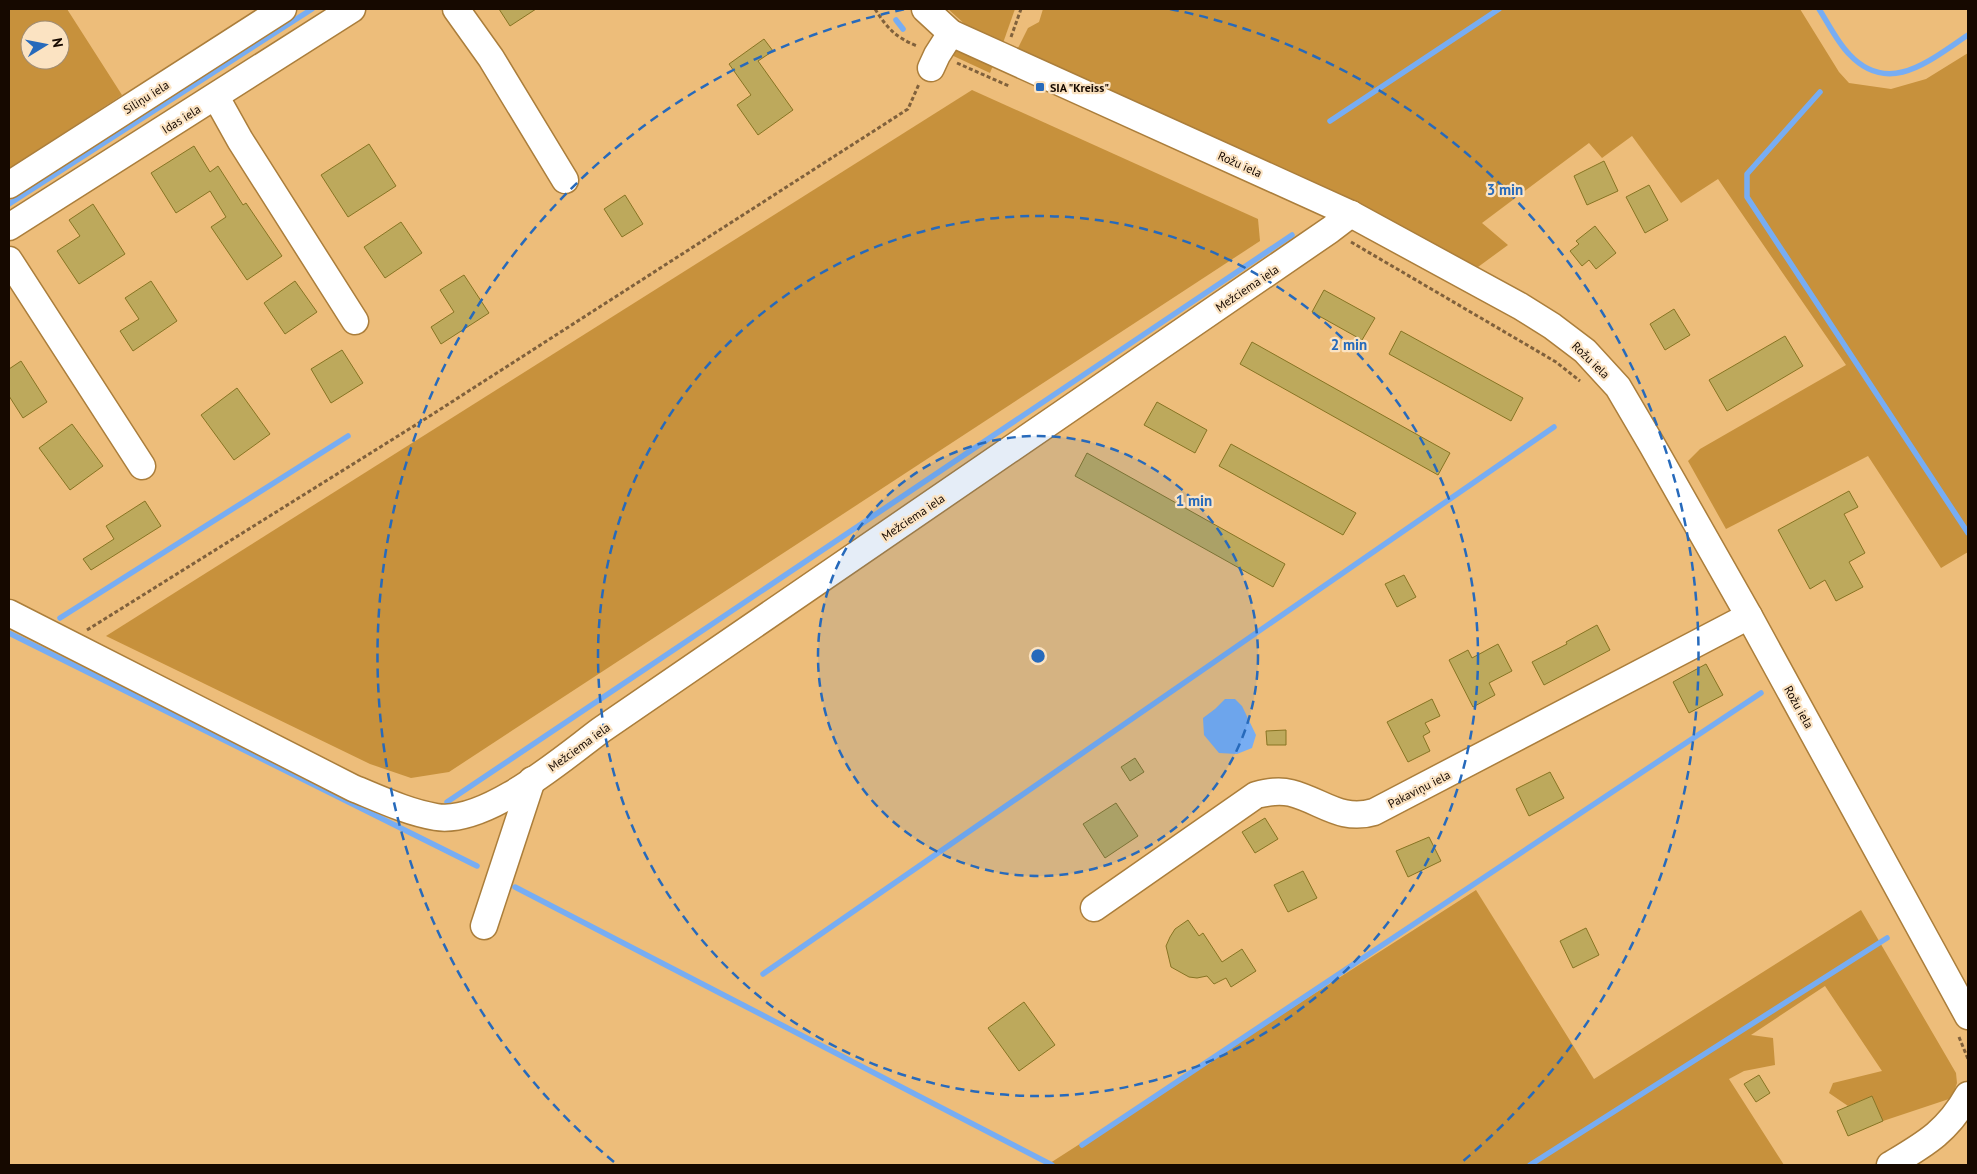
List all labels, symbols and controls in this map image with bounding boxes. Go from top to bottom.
north arrow [20,20,70,70]
text: N [48,37,67,49]
street label: Siliņu iela [120,77,172,118]
place label: SIA "Kreiss" [1050,80,1109,95]
marker: SIA "Kreiss" [1034,81,1046,93]
street label: Idas iela [159,101,203,137]
street label: Rožu iela [1216,148,1264,180]
text: 3 min [1487,180,1523,199]
street label: Mežciema iela [1213,261,1281,315]
text: 2 min [1331,335,1367,354]
street label: Rožu iela [1569,338,1613,382]
street label: Mežciema iela [879,490,947,544]
text: 1 min [1176,491,1212,510]
centre of rings [1029,647,1047,665]
street label: Rožu iela [1781,683,1817,731]
street label: Mežciema iela [545,719,613,775]
street label: Pakaviņu iela [1385,767,1453,812]

